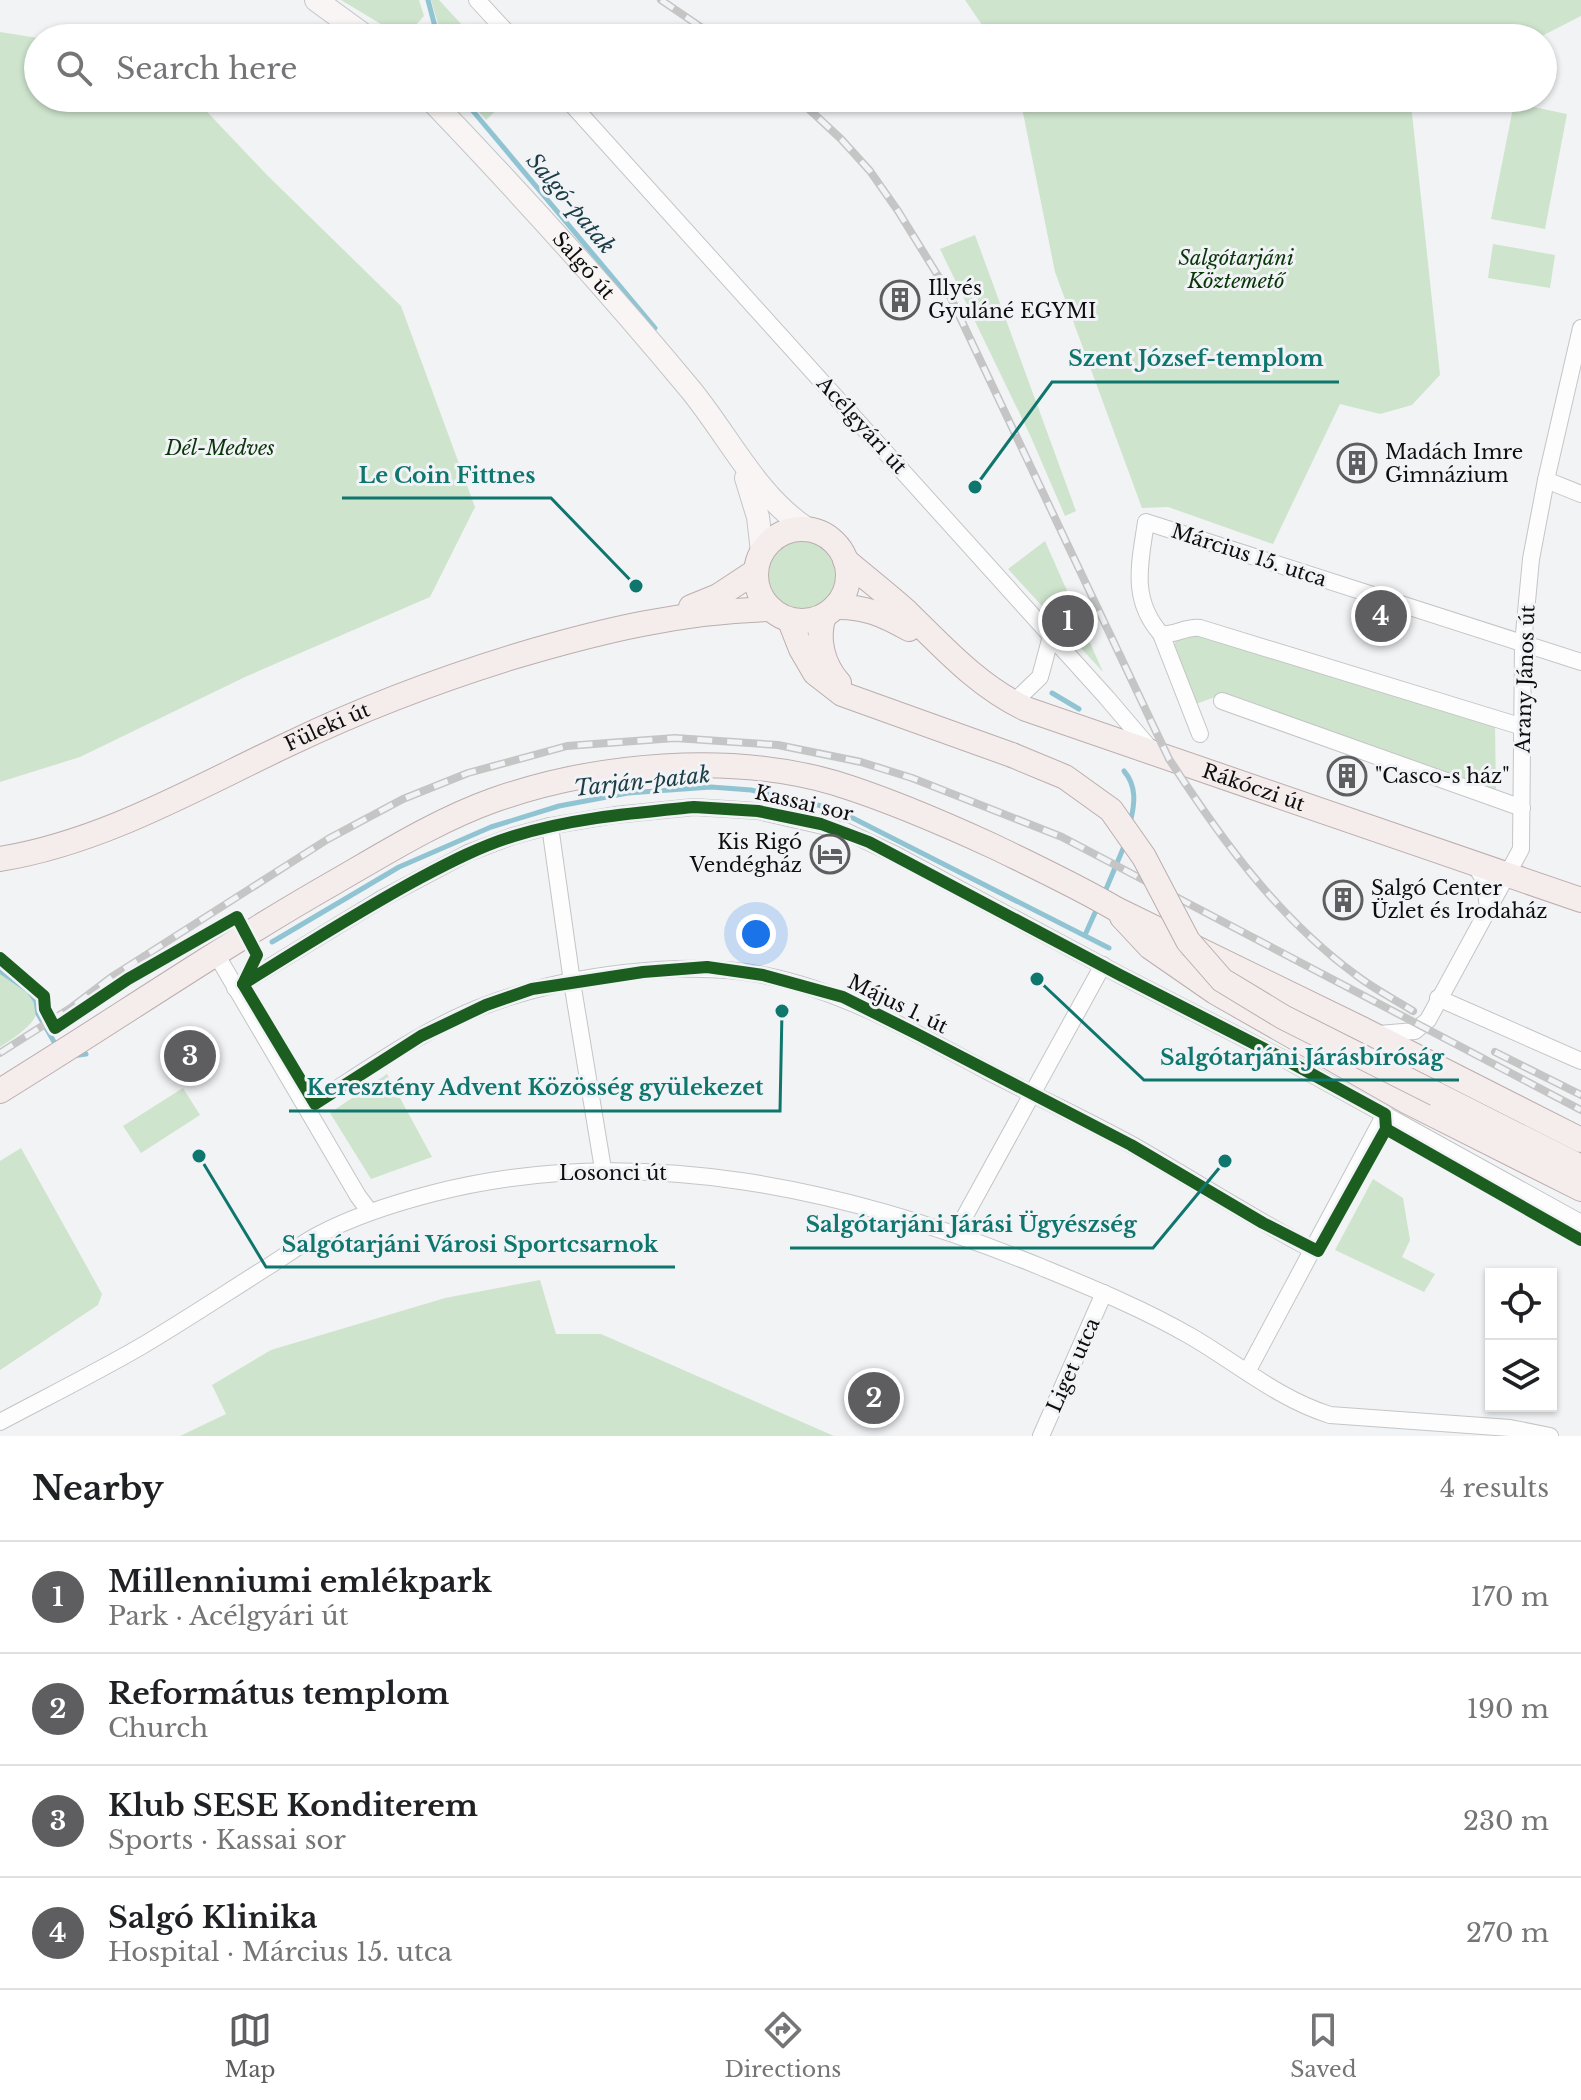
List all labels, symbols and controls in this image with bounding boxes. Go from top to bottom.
search box [24,24,1557,112]
icon: search [52,46,96,90]
text: Search here [116,50,297,87]
water label: Salgó-patak [521,148,621,259]
street label: Salgó út [547,227,620,305]
park label: Salgótarjáni Köztemető [1178,246,1294,293]
place label: Illyés Gyuláné EGYMI [928,276,1096,323]
building icon: Illyés Gyuláné EGYMI [879,279,921,321]
callout: Szent József-templom [1052,336,1339,382]
text: Szent József-templom [1068,345,1324,372]
street label: Acélgyári út [811,371,912,479]
park label: Dél-Medves [164,436,275,460]
place label: Madách Imre Gimnázium [1385,440,1523,487]
building icon: Madách Imre Gimnázium [1336,442,1378,484]
callout: Le Coin Fittnes [342,452,551,498]
text: Le Coin Fittnes [359,462,535,489]
street label: Március 15. utca [1168,519,1331,592]
pin: 4 [1355,586,1407,646]
pin: 1 [1042,591,1094,651]
street label: Arany János út [1510,604,1540,755]
street label: Füleki út [281,697,374,756]
building icon: "Casco-s ház" [1326,755,1368,797]
street label: Rákóczi út [1199,759,1309,816]
water label: Tarján-patak [572,761,712,802]
place label: "Casco-s ház" [1375,764,1510,788]
street label: Kassai sor [752,780,856,826]
place label: Kis Rigó Vendégház [689,830,802,877]
hotel icon: Kis Rigó Vendégház [809,833,851,875]
place label: Salgó Center Üzlet és Irodaház [1371,876,1547,923]
building icon: Salgó Center Üzlet és Irodaház [1322,879,1364,921]
your location [736,914,776,954]
street label: Május 1. út [844,970,952,1039]
pin: 3 [164,1026,216,1086]
callout: Salgótarjáni Járásbíróság [1144,1034,1459,1080]
text: Salgótarjáni Járásbíróság [1160,1044,1444,1071]
callout: Keresztény Advent Közösség gyülekezet [289,1065,780,1111]
text: Keresztény Advent Közösség gyülekezet [307,1074,764,1101]
street label: Losonci út [559,1161,667,1185]
callout: Salgótarjáni Járási Ügyészség [790,1202,1153,1248]
text: Salgótarjáni Járási Ügyészség [805,1210,1137,1238]
callout: Salgótarjáni Városi Sportcsarnok [266,1221,675,1267]
text: Salgótarjáni Városi Sportcsarnok [282,1231,659,1258]
map controls [1485,1268,1557,1412]
button: locate [1485,1268,1557,1340]
street label: Liget utca [1042,1313,1105,1416]
button: layers [1485,1340,1557,1412]
pin: 2 [848,1368,900,1428]
text: Nearby [32,1467,164,1509]
text: 4 results [1440,1472,1549,1504]
text: Millenniumi emlékpark [108,1563,492,1600]
text: 1 [52,1581,64,1613]
text: 170 m [1470,1581,1549,1613]
text: Park · Acélgyári út [108,1600,349,1632]
text: Református templom [108,1675,449,1712]
text: 2 [50,1693,66,1725]
text: 190 m [1467,1693,1549,1725]
text: Church [108,1712,208,1744]
text: Klub SESE Konditerem [108,1787,478,1824]
text: 3 [50,1805,66,1837]
text: 230 m [1463,1805,1549,1837]
text: Sports · Kassai sor [108,1824,346,1856]
text: Salgó Klinika [108,1899,318,1936]
text: 4 [49,1917,67,1949]
text: 270 m [1466,1917,1549,1949]
text: Hospital · Március 15. utca [108,1936,452,1968]
tab: Map [224,2008,276,2083]
tab: Directions [724,2008,841,2083]
tab: Saved [1290,2008,1357,2083]

